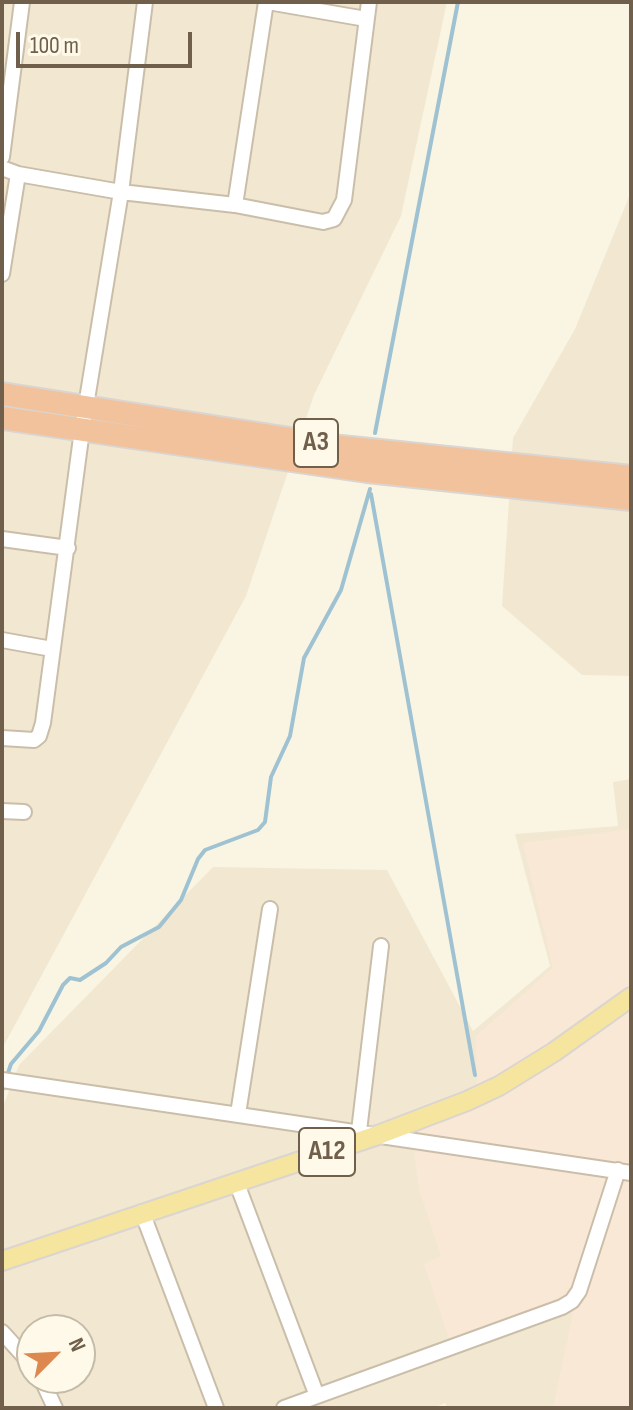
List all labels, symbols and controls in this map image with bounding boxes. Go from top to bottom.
scale bar [20,16,196,66]
text: 100 m [30,31,79,60]
road number: A3 [294,419,338,467]
road number: A12 [299,1128,355,1176]
north arrow [16,1314,96,1394]
text: N [62,1334,91,1356]

